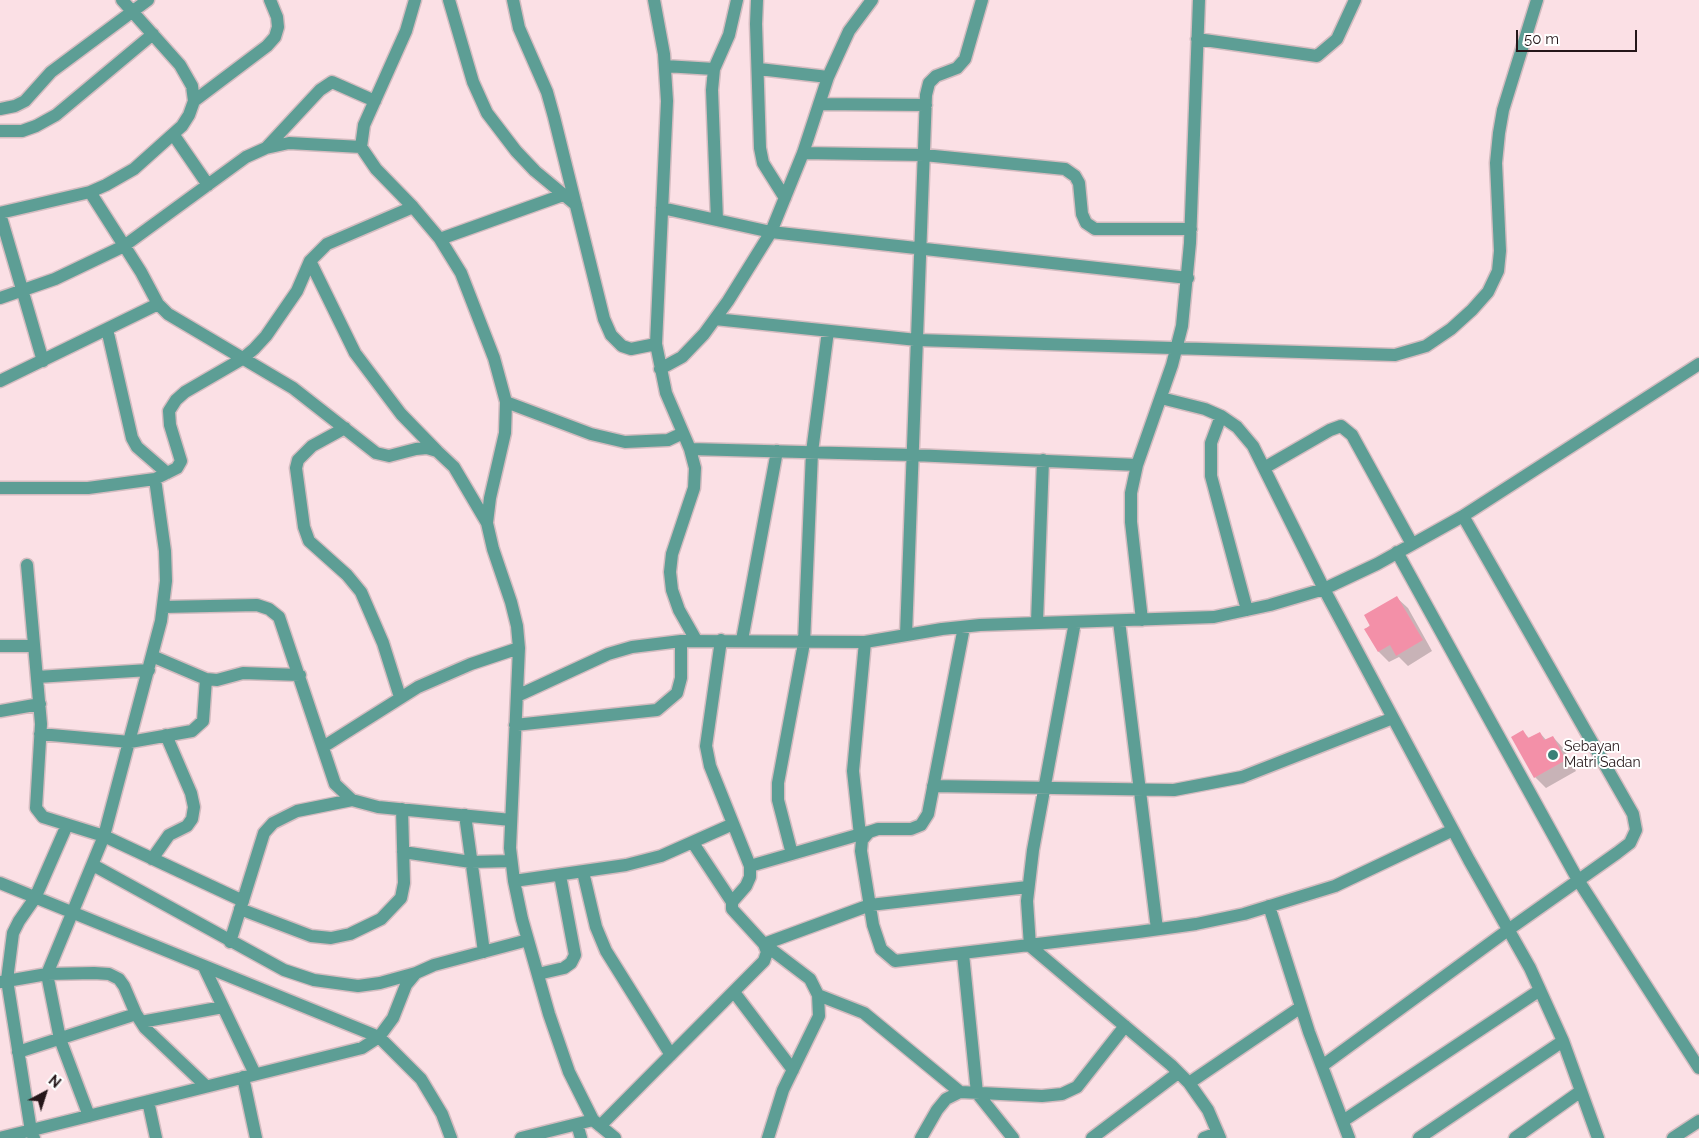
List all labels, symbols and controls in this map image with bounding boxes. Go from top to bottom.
scale bar [1519,20,1640,52]
text: 50 m [1524,30,1559,48]
place label: Sebayan Matri Sadan [1564,739,1641,772]
marker: Sebayan Matri Sadan [1546,748,1560,762]
north arrow [20,1068,70,1118]
text: N [45,1072,64,1091]

